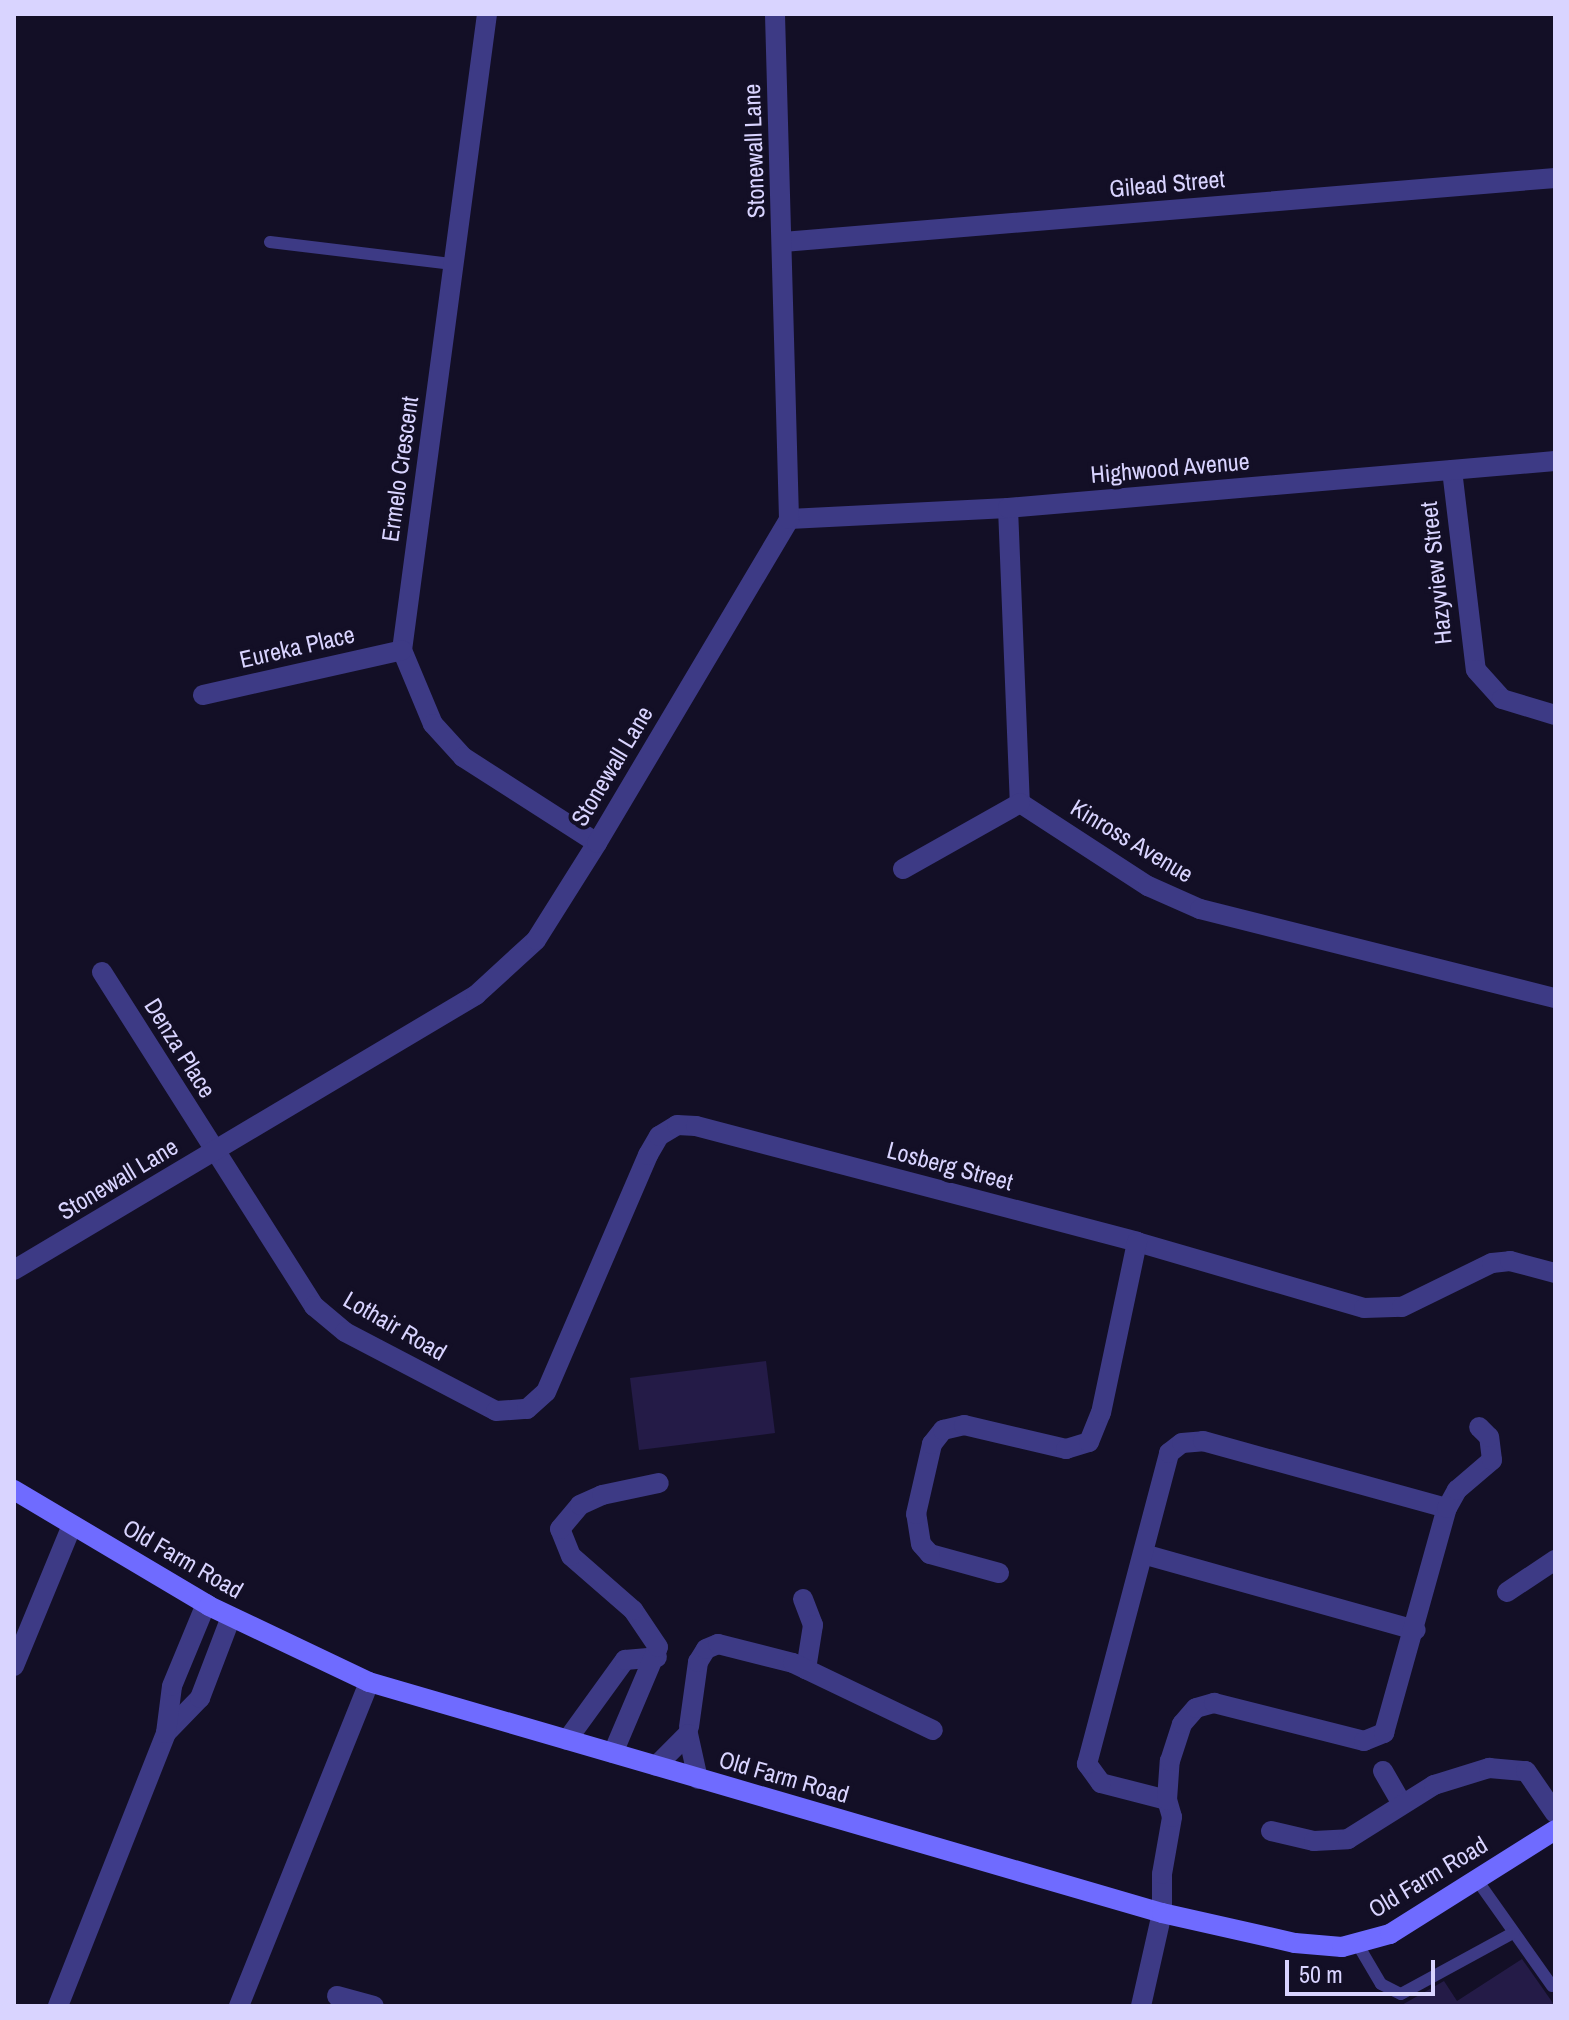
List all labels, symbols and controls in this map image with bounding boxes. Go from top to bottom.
street label: Stonewall Lane [737,83,771,219]
street label: Gilead Street [1108,165,1226,203]
street label: Ermelo Crescent [376,394,424,544]
street label: Highwood Avenue [1089,447,1251,489]
street label: Hazyview Street [1414,500,1458,646]
street label: Eureka Place [237,620,357,674]
street label: Stonewall Lane [565,701,659,831]
street label: Kinross Avenue [1065,793,1199,889]
street label: Denza Place [138,993,222,1103]
street label: Stonewall Lane [53,1132,183,1226]
street label: Losberg Street [884,1135,1016,1197]
street label: Lothair Road [339,1285,451,1367]
street label: Old Farm Road [118,1513,248,1605]
street label: Old Farm Road [716,1745,852,1809]
street label: Old Farm Road [1363,1830,1493,1924]
scale bar [1289,1944,1439,1994]
text: 50 m [1299,1958,1343,1990]

